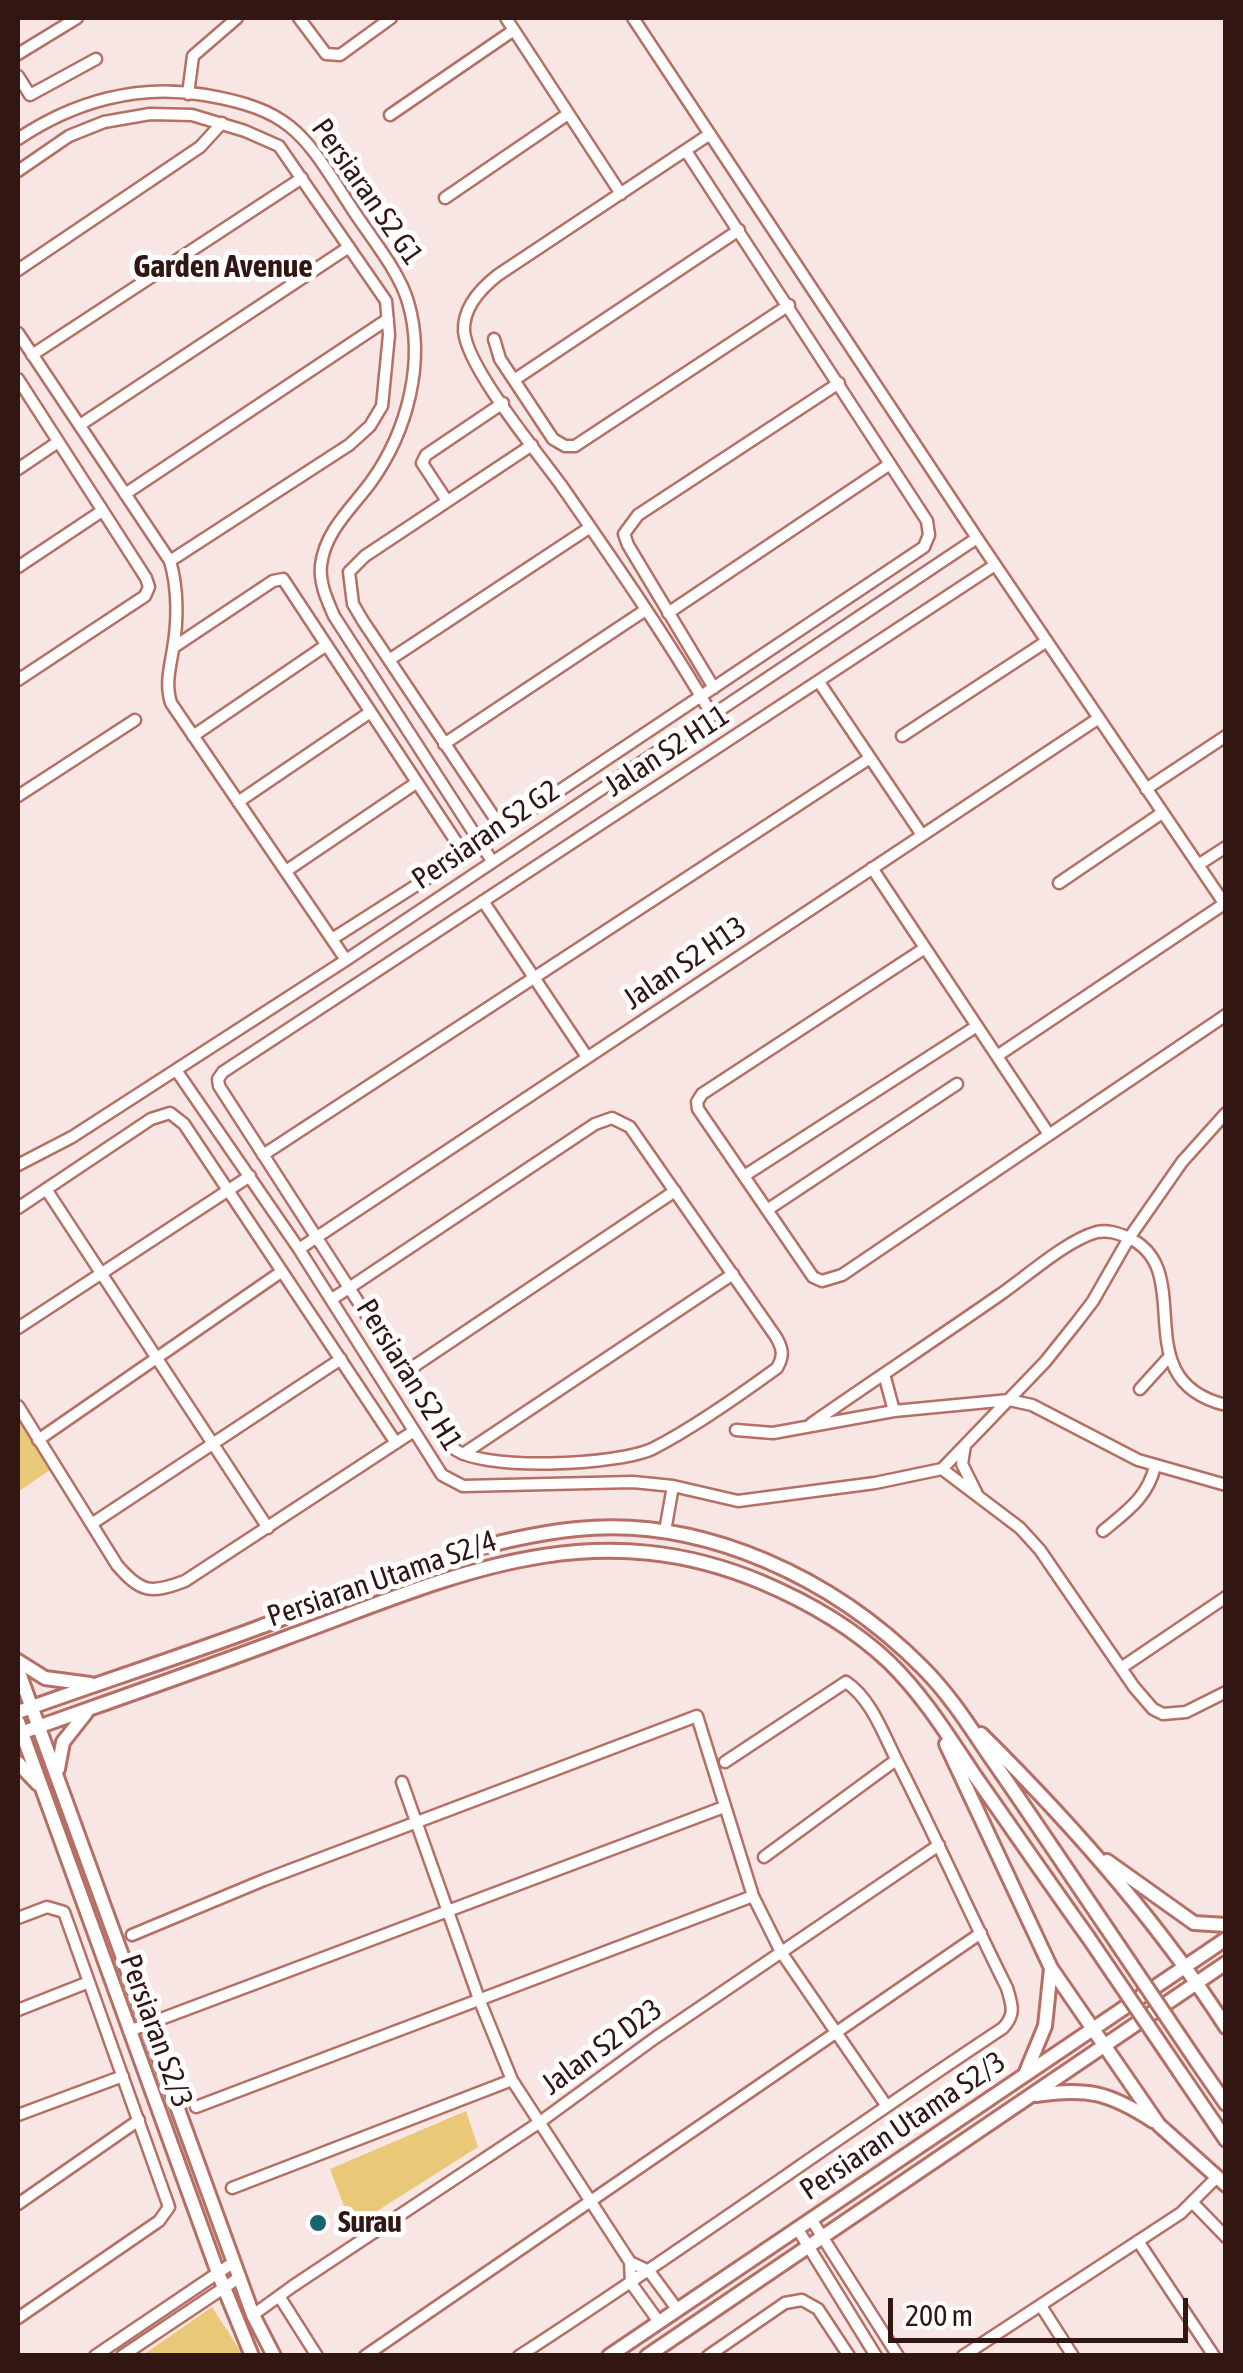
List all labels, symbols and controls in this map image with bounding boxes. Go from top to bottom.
street label: Persiaran S2 G1 [304,112,430,272]
district label: Garden Avenue [133,248,313,286]
street label: Jalan S2 H11 [598,698,736,804]
street label: Persiaran S2 G2 [405,773,567,897]
street label: Jalan S2 H13 [617,909,753,1017]
street label: Persiaran S2 H1 [348,1293,470,1457]
street label: Persiaran Utama S2/4 [263,1523,501,1635]
street label: Persiaran S2/3 [112,1950,200,2112]
street label: Jalan S2 D23 [535,1991,669,2103]
street label: Persiaran Utama S2/3 [793,2044,1013,2208]
place label: Surau [338,2205,402,2241]
marker: Surau [307,2212,329,2234]
scale bar [893,2278,1193,2340]
text: 200 m [905,2298,973,2332]

